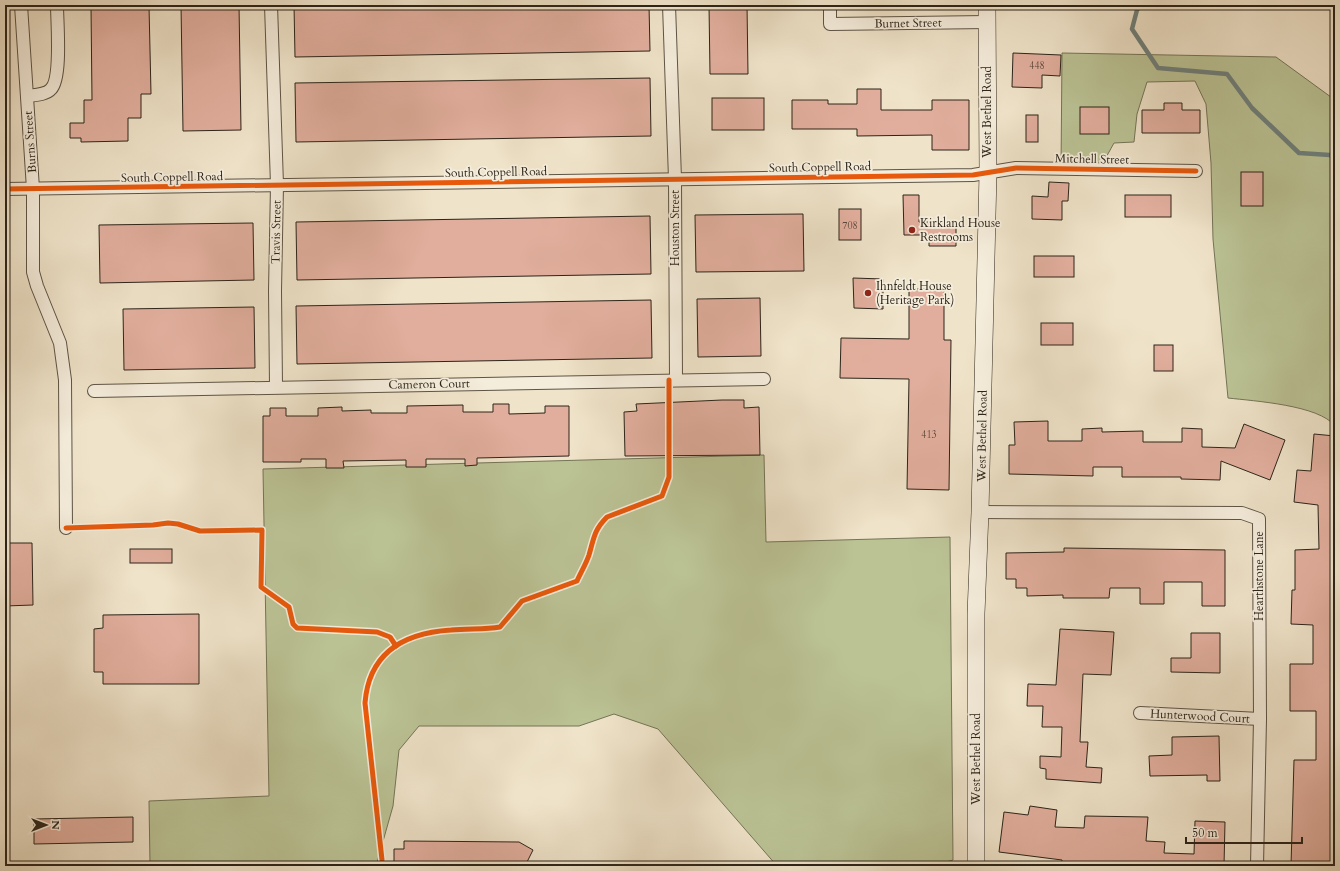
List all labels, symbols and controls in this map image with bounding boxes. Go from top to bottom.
street label: Burnet Street [874,14,942,32]
house number: 448 [1029,59,1045,73]
street label: West Bethel Road [979,65,995,159]
street label: Burns Street [20,110,40,174]
street label: Mitchell Street [1055,150,1129,168]
street label: South Coppell Road [769,158,872,176]
street label: South Coppell Road [445,163,548,181]
street label: South Coppell Road [121,168,224,186]
street label: Houston Street [667,190,683,266]
street label: Travis Street [267,200,285,264]
place label: Kirkland House Restrooms [920,215,1000,245]
house number: 708 [842,219,858,233]
marker: Kirkland House Restrooms [907,225,917,235]
place label: Ihnfeldt House (Heritage Park) [876,278,954,308]
marker: Ihnfeldt House (Heritage Park) [863,288,873,298]
street label: Cameron Court [388,375,470,393]
street label: West Bethel Road [973,389,991,483]
house number: 413 [921,428,937,442]
street label: Hearthstone Lane [1251,531,1267,621]
street label: Hunterwood Court [1150,705,1250,727]
street label: West Bethel Road [968,712,984,806]
north arrow [26,805,66,845]
scale bar [1186,819,1302,845]
text: N [48,820,63,830]
text: 50 m [1192,825,1219,841]

